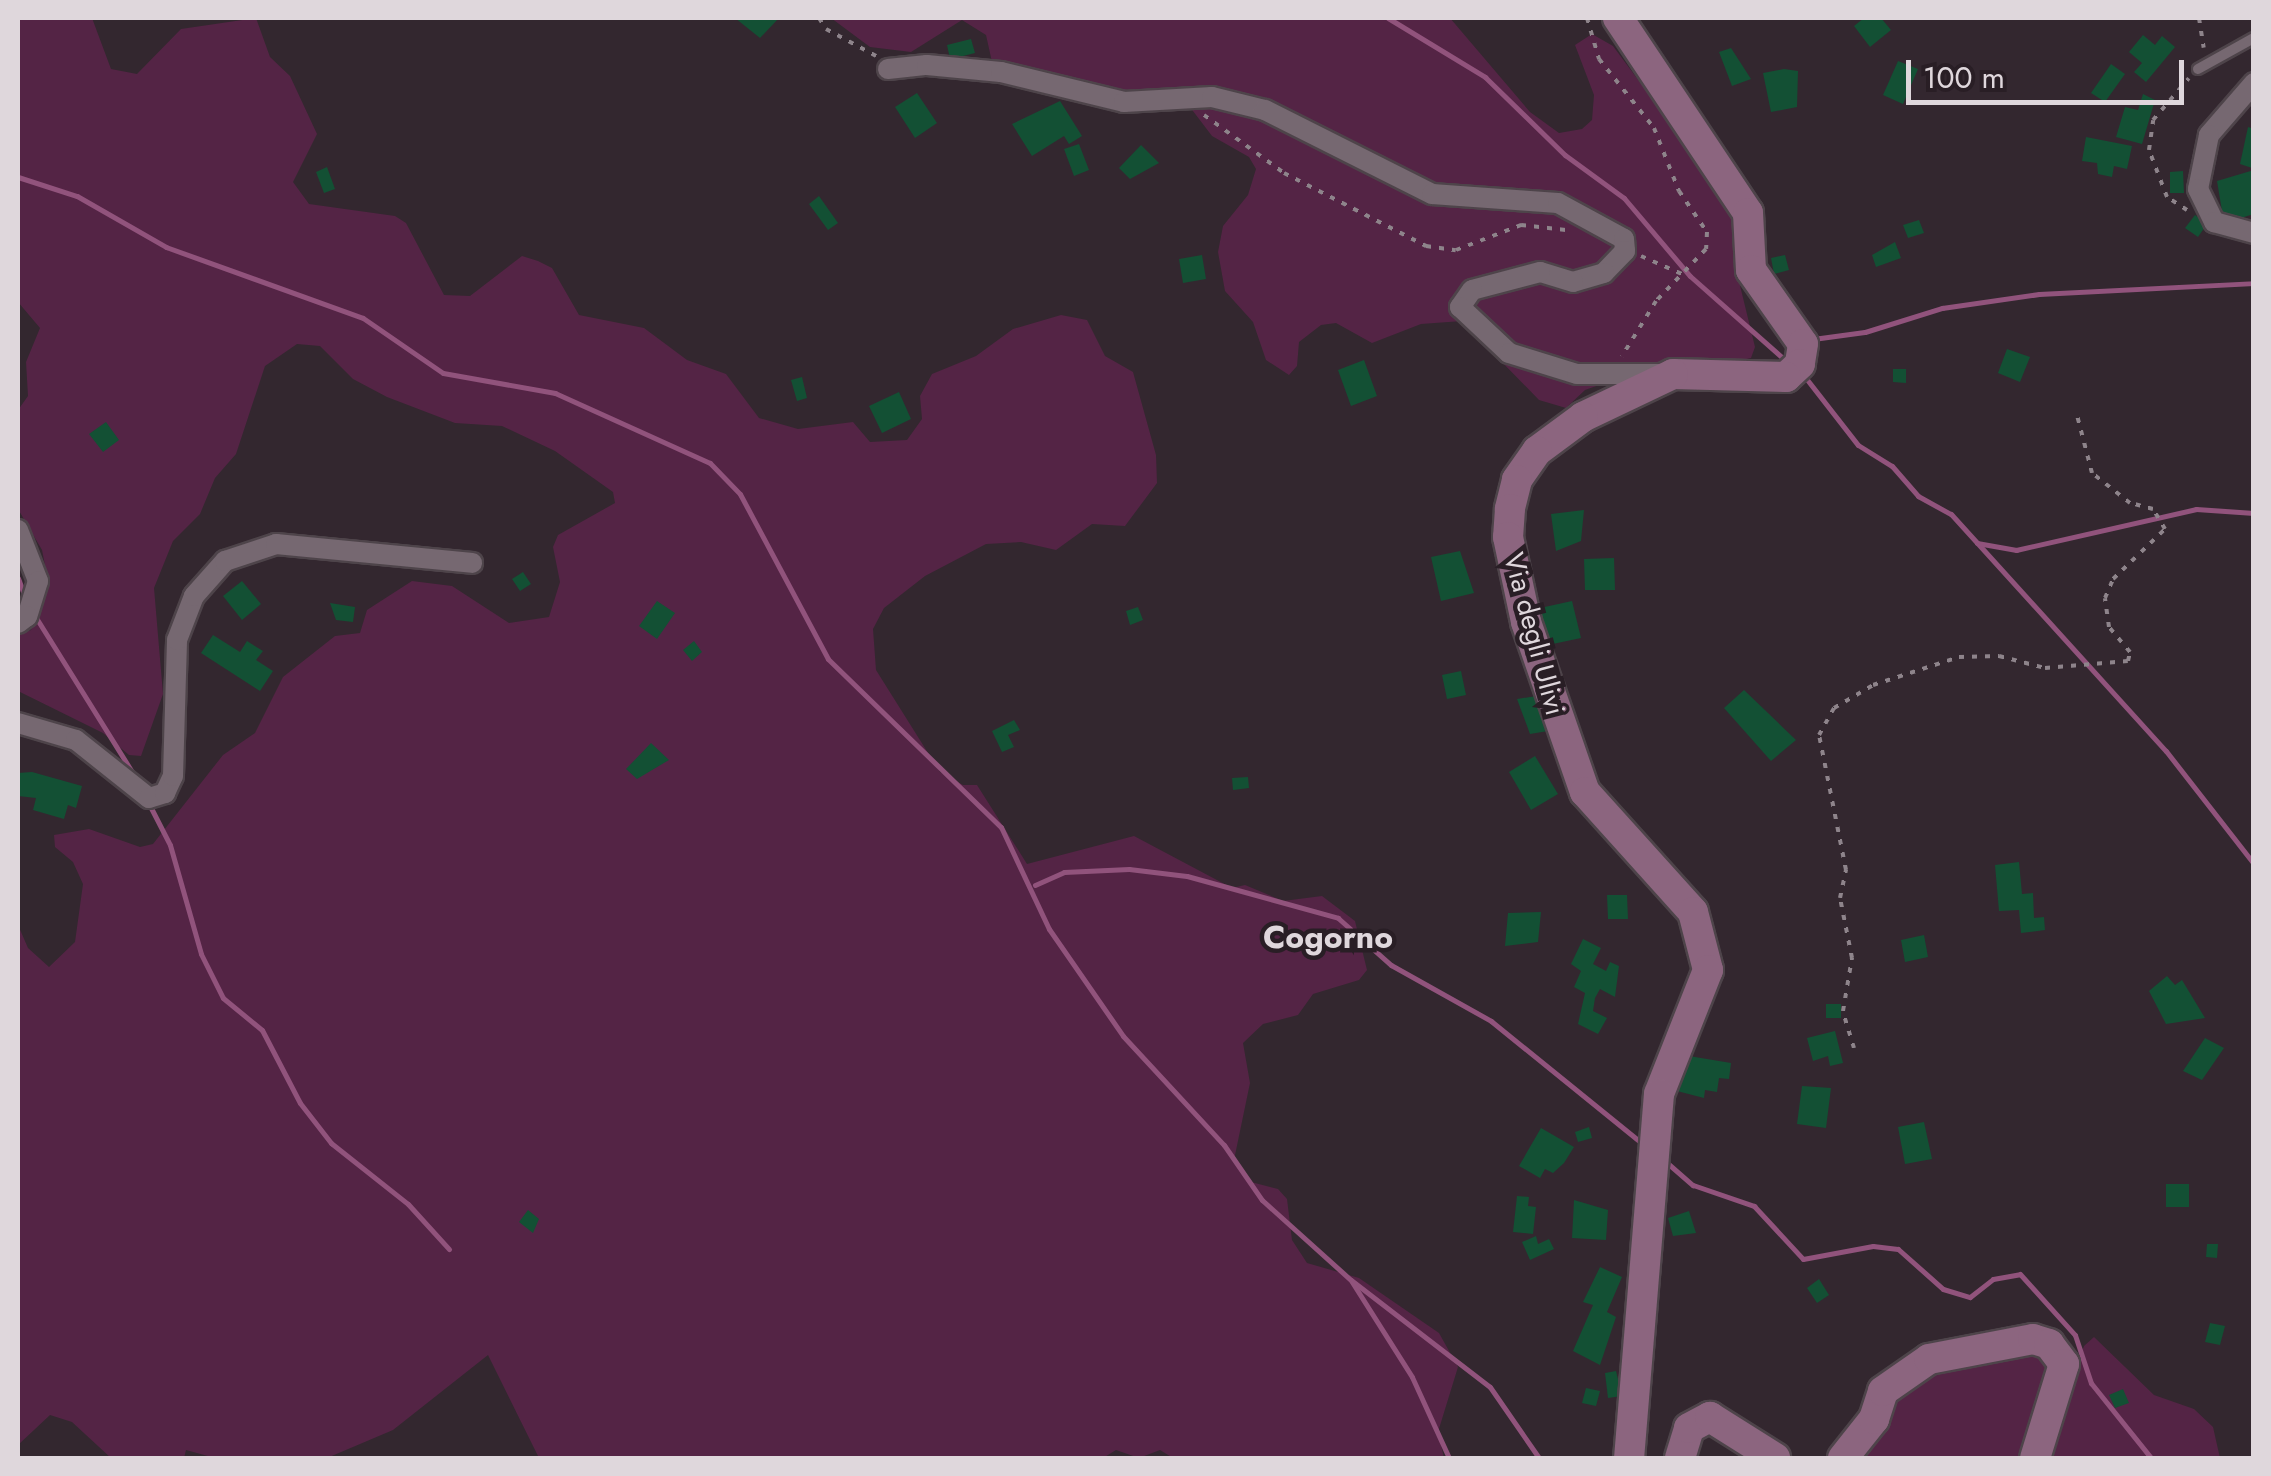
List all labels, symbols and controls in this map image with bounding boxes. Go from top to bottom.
scale bar [1911,40,2188,102]
text: 100 m [1923,56,2005,99]
street label: Via degli Ulivi [1496,549,1572,719]
district label: Cogorno [1263,918,1393,956]

